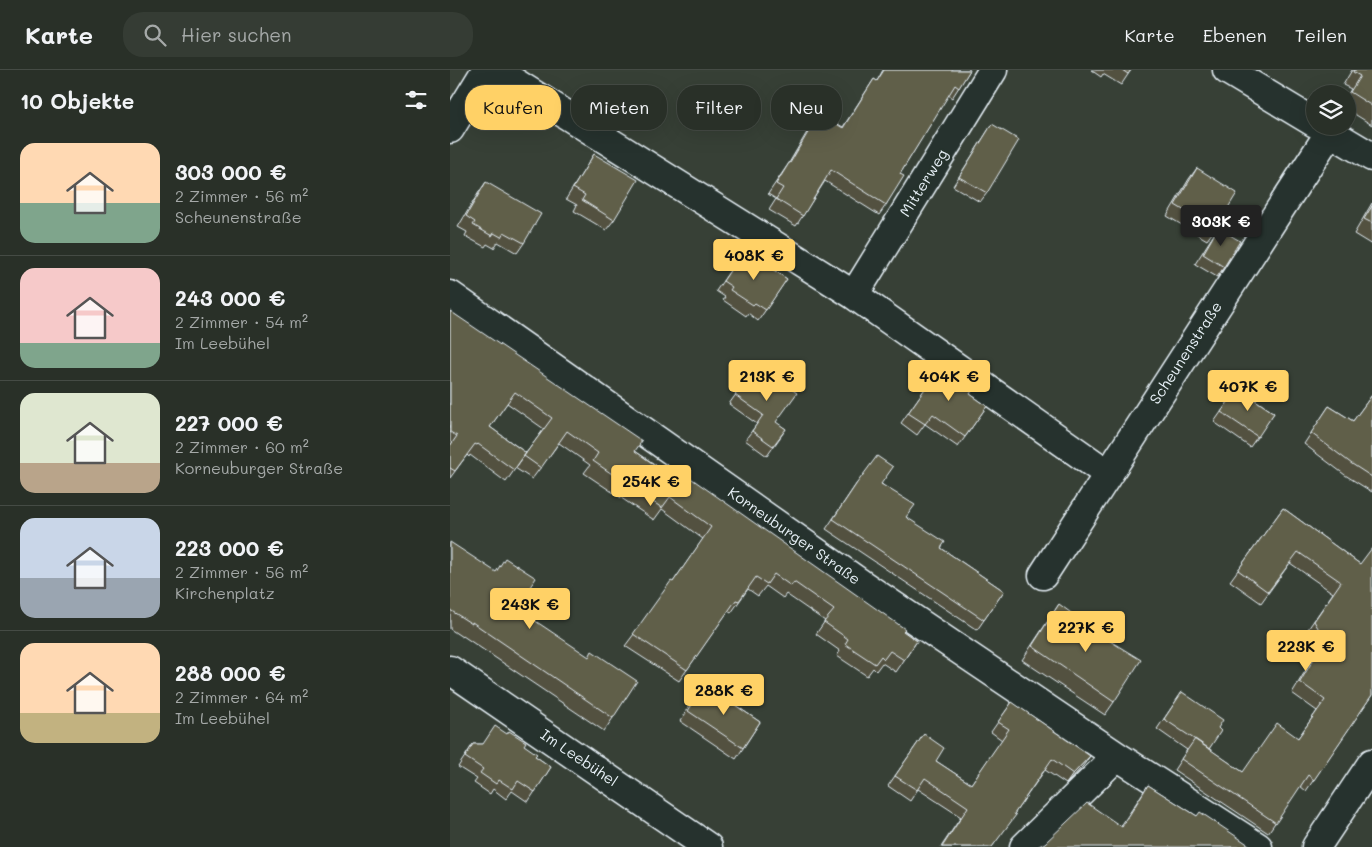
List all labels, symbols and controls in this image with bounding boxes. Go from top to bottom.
search box [123,12,473,57]
text: Karte [25,19,93,50]
icon: search [141,21,169,49]
text: Hier suchen [181,22,292,47]
text: Karte [1124,23,1175,47]
text: Ebenen [1203,23,1267,47]
text: Teilen [1295,23,1347,47]
chip: Kaufen [465,85,561,130]
chip: Mieten [571,85,667,130]
chip: Filter [677,85,761,130]
chip: Neu [771,85,842,130]
map controls [1306,85,1356,135]
button: layers [1306,85,1356,135]
icon: filters [402,86,430,114]
text: 10 Objekte [20,87,134,114]
street label: Mitterweg [894,145,952,220]
text: 303 000 € [175,158,286,185]
icon: home [60,163,120,223]
text: 2 Zimmer · 56 m² [175,185,308,206]
pin: 303K € [1180,204,1262,247]
text: Scheunenstraße [175,206,302,227]
text: 303K € [1192,210,1250,231]
pin: 408K € [713,238,795,281]
text: 408K € [724,244,784,265]
text: 243 000 € [175,284,285,311]
icon: home [60,288,120,348]
street label: Scheunenstraße [1144,297,1226,408]
text: 2 Zimmer · 54 m² [175,311,308,332]
text: Im Leebühel [175,332,270,353]
pin: 213K € [726,360,808,402]
pin: 404K € [908,360,990,402]
text: 213K € [740,365,794,386]
text: 404K € [919,365,979,386]
pin: 407K € [1207,370,1289,412]
text: 407K € [1219,375,1277,396]
text: 227 000 € [175,409,283,436]
icon: home [60,413,120,473]
text: 2 Zimmer · 60 m² [175,436,309,457]
text: Korneuburger Straße [175,457,343,478]
pin: 254K € [610,464,692,507]
text: 254K € [622,470,680,491]
street label: Korneuburger Straße [724,482,865,589]
text: 223 000 € [175,534,284,561]
icon: home [60,538,120,598]
text: 2 Zimmer · 56 m² [175,561,308,582]
text: Kirchenplatz [175,582,275,603]
pin: 243K € [489,588,571,630]
text: 243K € [501,593,559,614]
pin: 227K € [1045,610,1127,653]
text: 227K € [1058,616,1114,637]
pin: 223K € [1265,630,1347,672]
text: 223K € [1278,635,1334,656]
text: 288 000 € [175,659,285,686]
icon: home [60,663,120,723]
pin: 288K € [683,674,765,716]
text: 288K € [695,679,753,700]
text: 2 Zimmer · 64 m² [175,686,308,707]
text: Im Leebühel [175,707,270,728]
street label: Im Leebühel [537,724,622,790]

